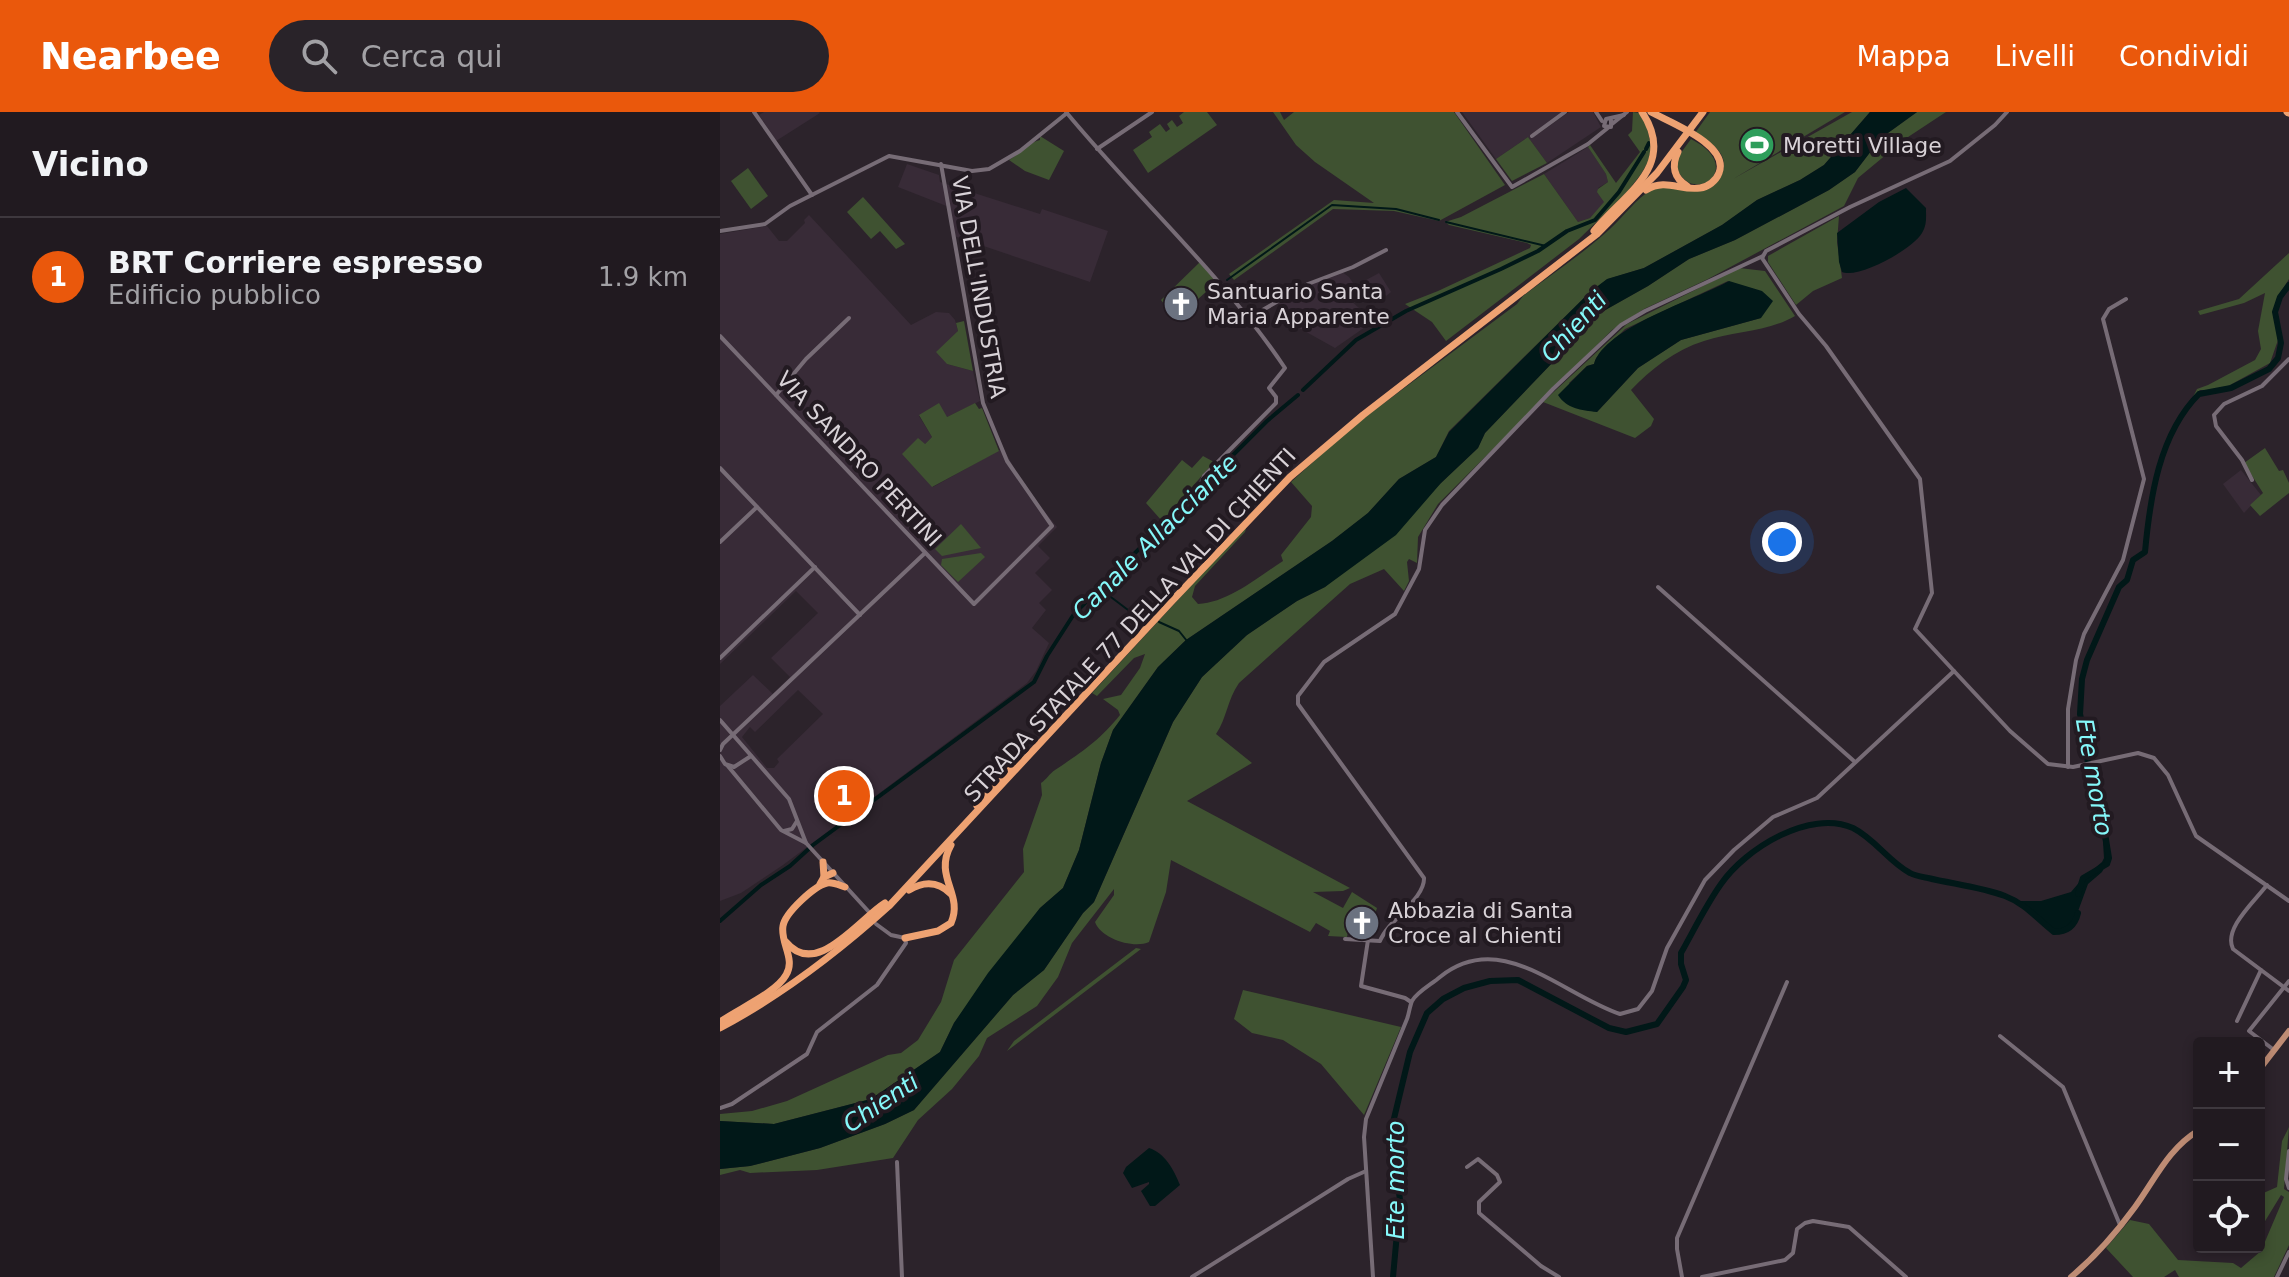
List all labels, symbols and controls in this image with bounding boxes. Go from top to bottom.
search box [269,20,829,92]
text: Nearbee [40,34,221,78]
icon: search [297,34,341,78]
text: Cerca qui [361,39,503,74]
text: Mappa [1857,40,1951,73]
text: Livelli [1995,40,2075,73]
text: Condividi [2119,40,2249,73]
sports icon: Moretti Village [1738,126,1776,164]
place label: Moretti Village [1783,133,1942,158]
text: Vicino [32,144,149,184]
street label: VIA DELL'INDUSTRIA [947,174,1011,400]
text: BRT Corriere espresso [108,245,483,280]
text: 1 [49,262,67,292]
text: 1.9 km [598,262,688,292]
place label: Santuario Santa Maria Apparente [1207,279,1390,329]
text: Edificio pubblico [108,280,321,310]
church icon: Santuario Santa Maria Apparente [1162,285,1200,323]
water label: Chienti [1535,286,1613,368]
street label: VIA SANDRO PERTINI [772,366,946,552]
street label: STRADA STATALE 77 DELLA VAL DI CHIENTI [959,443,1301,807]
water label: Canale Allacciante [1067,449,1243,625]
your location [1762,522,1802,562]
water label: Ete morto [2070,716,2118,838]
pin: 1 [818,766,870,826]
place label: Abbazia di Santa Croce al Chienti [1388,898,1573,948]
church icon: Abbazia di Santa Croce al Chienti [1343,904,1381,942]
map controls [2193,1037,2265,1253]
button: + [2193,1037,2265,1109]
water label: Chienti [838,1068,924,1138]
button: − [2193,1109,2265,1181]
water label: Ete morto [1382,1121,1410,1240]
button: locate [2193,1181,2265,1253]

